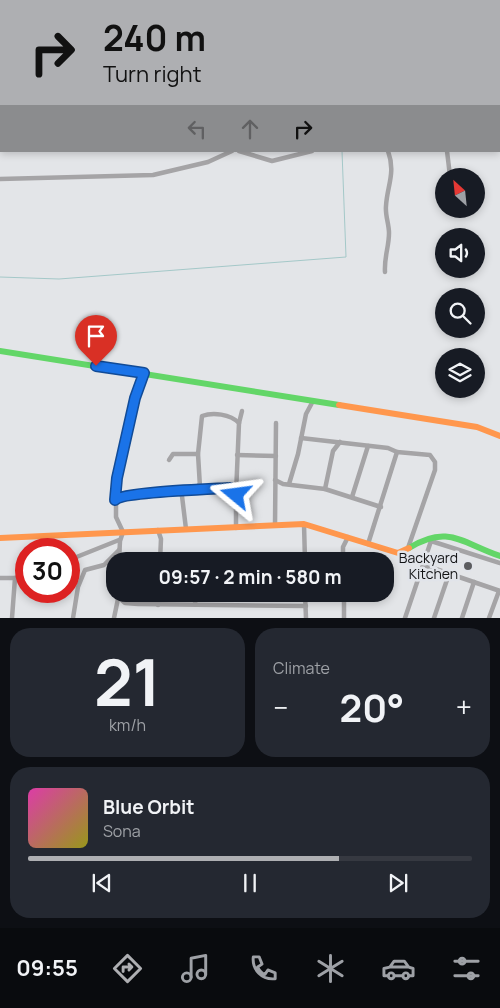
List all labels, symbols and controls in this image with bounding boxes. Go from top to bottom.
text: 240 m [103,14,206,62]
icon: right [20,20,85,85]
text: Turn right [103,59,201,89]
icon: left [183,115,211,143]
icon: ahead [236,115,264,143]
icon: right [289,115,317,143]
north arrow [435,168,485,218]
map controls [435,168,485,398]
button: sound [435,228,485,278]
button: search [435,288,485,338]
pin [75,315,117,366]
icon: arrive [82,322,110,350]
button: layers [435,348,485,398]
position arrow [209,468,261,520]
speed limit sign: 30 [15,538,80,603]
place label: Backyard Kitchen [399,548,458,583]
marker: Backyard Kitchen [462,560,474,572]
text: 09:57 · 2 min · 580 m [159,564,341,590]
text: 21 [94,637,161,726]
text: Climate [273,657,330,679]
text: 20° [340,681,404,733]
text: − [273,688,288,726]
text: + [456,688,472,726]
text: km/h [109,714,146,736]
text: Blue Orbit [103,794,195,820]
text: Sona [103,820,141,842]
icon: previous [88,869,116,897]
icon: pause [236,869,264,897]
icon: next [384,869,412,897]
icon: directions [110,951,145,986]
icon: music [178,951,213,986]
icon: phone [246,951,281,986]
icon: climate [313,951,348,986]
icon: car [381,951,416,986]
icon: filters [449,951,484,986]
text: 09:55 [16,953,78,983]

